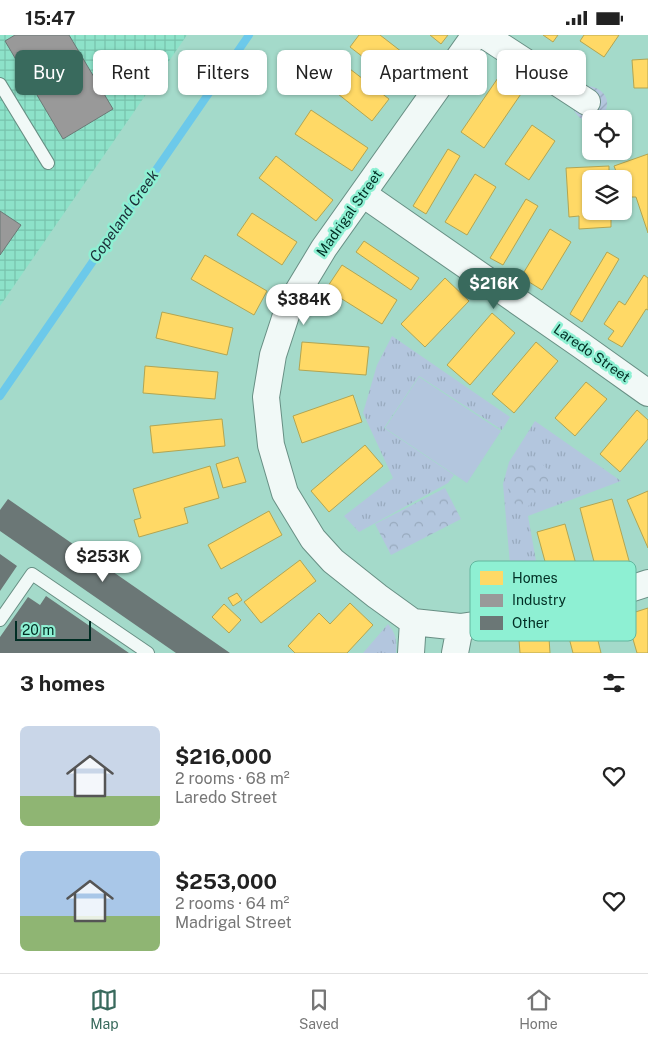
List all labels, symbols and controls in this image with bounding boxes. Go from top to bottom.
text: 15:47 [25,7,75,29]
chip: Buy [15,50,83,95]
chip: Rent [93,50,168,95]
chip: Filters [178,50,267,95]
chip: New [277,50,351,95]
chip: Apartment [361,50,487,95]
chip: House [497,50,586,95]
map controls [582,110,632,220]
button: locate [582,110,632,160]
water label: Copeland Creek [86,166,162,265]
street label: Madrigal Street [313,167,385,259]
button: layers [582,170,632,220]
pin: $216K [459,267,529,310]
text: $216K [469,274,519,293]
pin: $384K [269,283,339,326]
text: $384K [277,290,331,309]
street label: Laredo Street [551,321,633,385]
pin: $253K [68,541,138,583]
text: $253K [76,547,130,566]
legend [470,561,636,641]
text: Homes [512,570,558,586]
text: Industry [512,592,567,608]
text: Other [512,615,549,631]
scale bar [15,618,91,641]
text: 20 m [22,622,54,638]
icon: filters [600,669,628,697]
text: 3 homes [20,671,105,696]
text: $216,000 [175,744,272,769]
icon: home [60,746,120,806]
icon: heart [600,762,628,790]
text: 2 rooms · 68 m² [175,769,290,788]
text: Laredo Street [175,788,277,807]
text: $253,000 [175,869,277,894]
icon: home [60,871,120,931]
icon: heart [600,887,628,915]
text: 2 rooms · 64 m² [175,894,289,913]
text: Madrigal Street [175,913,292,932]
tab: Map [90,986,119,1032]
tab: Saved [299,986,339,1032]
tab: Home [519,986,558,1032]

